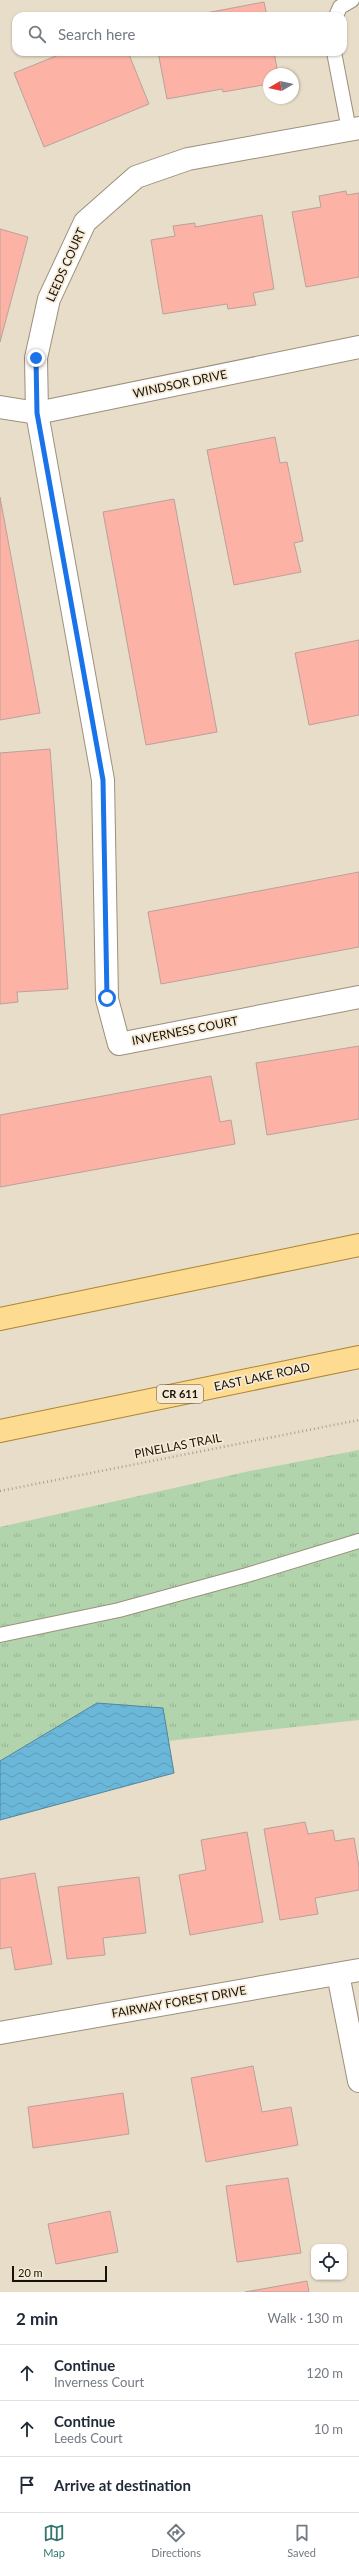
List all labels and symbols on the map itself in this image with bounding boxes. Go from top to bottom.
north arrow [263,68,299,104]
street label: LEEDS COURT [43,226,89,304]
route end [27,349,45,367]
street label: WINDSOR DRIVE [131,366,228,401]
route start [98,989,116,1007]
street label: INVERNESS COURT [131,1013,239,1048]
street label: EAST LAKE ROAD [213,1359,311,1394]
road number: CR 611 [157,1385,203,1403]
street label: PINELLAS TRAIL [133,1430,223,1461]
street label: FAIRWAY FOREST DRIVE [110,1982,247,2021]
scale bar [12,2264,107,2283]

